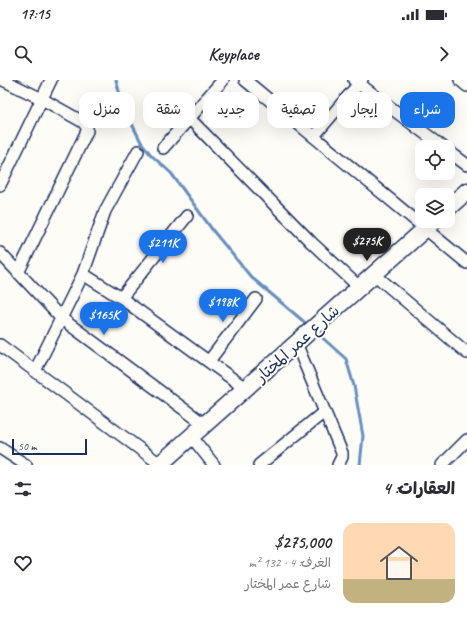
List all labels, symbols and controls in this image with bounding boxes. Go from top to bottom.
text: 17:15 [20,5,50,24]
icon: search [12,43,34,65]
text: Keyplace [208,43,259,65]
icon: forward [433,43,455,65]
chip: منزل [79,92,135,128]
chip: شقة [143,92,195,128]
chip: جديد [203,92,259,128]
chip: تصفية [267,92,329,128]
chip: إيجار [337,92,392,128]
chip: شراء [400,92,455,128]
map controls [415,140,455,228]
button: locate [415,140,455,180]
button: layers [415,188,455,228]
pin: $275K [339,228,395,262]
pin: $211K [135,230,191,264]
text: $275K [352,233,382,249]
text: $211K [148,235,178,251]
pin: $198K [195,289,251,323]
text: $198K [208,294,238,310]
street label: شارع عمر المختار [250,301,344,389]
pin: $165K [76,302,132,336]
text: $165K [89,307,119,323]
scale bar [12,437,87,456]
text: 50 m [18,439,37,453]
icon: filters [12,478,34,500]
text: العقارات: 4 [383,478,455,499]
text: $275,000 [274,532,331,553]
icon: home [375,539,423,587]
icon: heart [12,552,34,574]
text: الغرف: 4 · 132 m² [249,555,331,571]
text: شارع عمر المختار [245,576,331,592]

